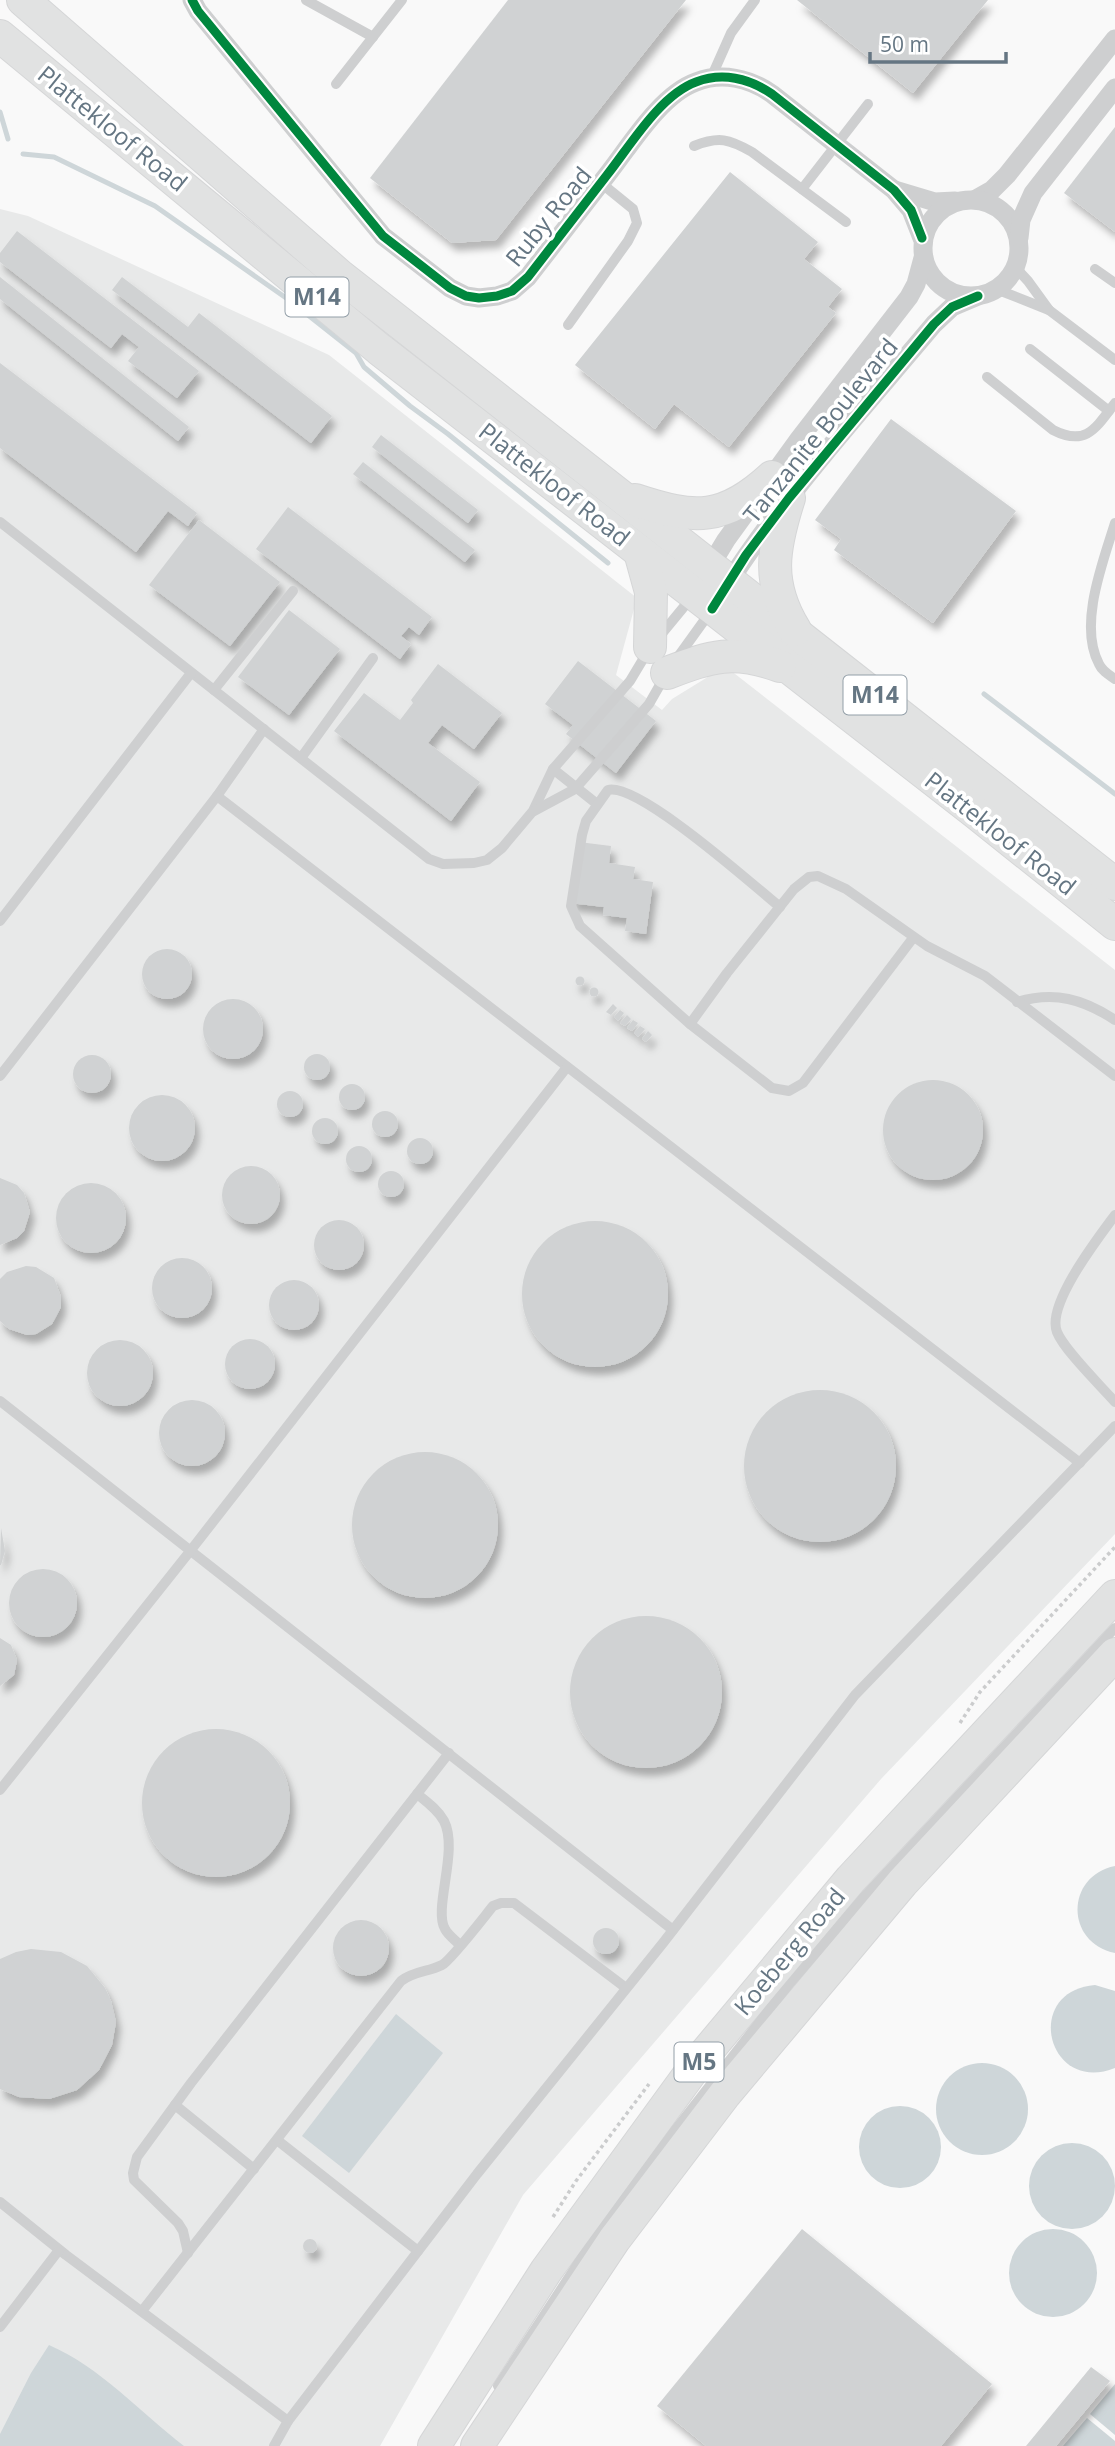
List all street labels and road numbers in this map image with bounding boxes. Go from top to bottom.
street label: Plattekloof Road [31,57,195,198]
street label: Ruby Road [497,159,598,273]
road number: M14 [286,278,348,316]
street label: Tanzanite Boulevard [735,331,905,529]
street label: Plattekloof Road [472,414,637,553]
road number: M14 [844,676,906,715]
street label: Plattekloof Road [918,763,1083,902]
street label: Koeberg Road [726,1880,852,2022]
road number: M5 [674,2042,724,2082]

